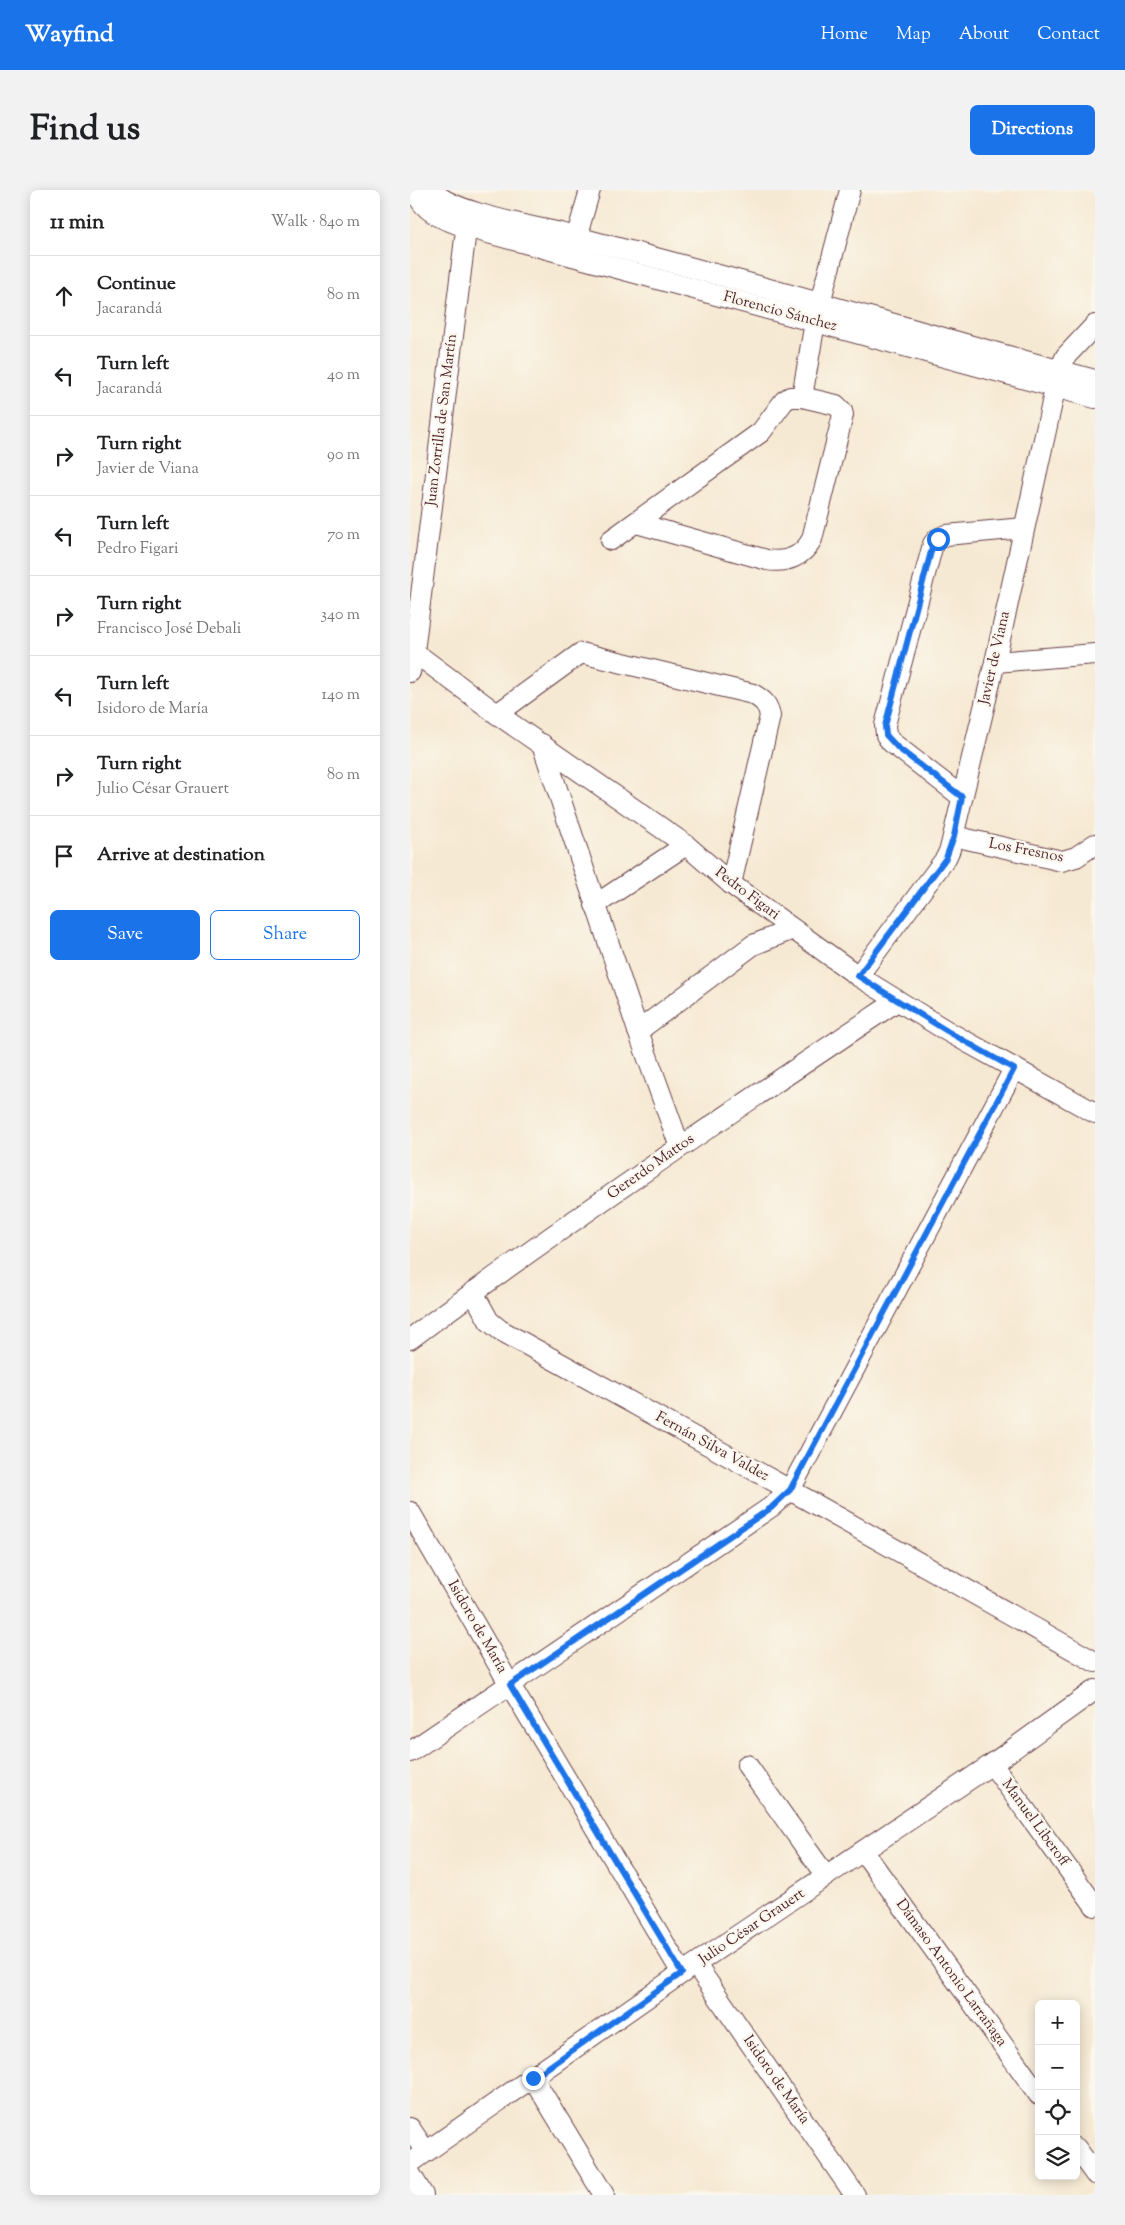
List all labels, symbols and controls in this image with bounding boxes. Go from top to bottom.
text: Wayfind [25,18,113,52]
text: Home [821,22,868,48]
text: Map [896,22,931,48]
text: About [959,22,1009,48]
text: Contact [1037,22,1100,48]
text: Find us [30,105,140,156]
button: Directions [970,105,1095,155]
text: 11 min [50,208,105,238]
text: Walk · 840 m [271,211,360,234]
text: Continue [97,271,176,298]
icon: ahead [50,282,78,310]
text: 80 m [327,284,360,307]
street label: Florencio Sánchez [721,287,839,337]
text: Jacarandá [97,298,162,321]
street label: Juan Zorrilla de San Martín [421,333,463,508]
text: Turn left [97,351,169,378]
icon: left [50,362,78,390]
text: 40 m [327,364,360,387]
text: Jacarandá [97,378,162,401]
text: Turn right [97,431,181,458]
icon: right [50,442,78,470]
text: 90 m [327,444,360,467]
text: Javier de Viana [97,458,199,481]
text: Turn left [97,511,169,538]
icon: left [50,522,78,550]
text: 70 m [327,524,360,547]
route start [927,528,950,551]
text: Pedro Figari [97,538,178,561]
text: Turn right [97,591,181,618]
icon: right [50,602,78,630]
text: 340 m [321,604,360,627]
street label: Javier de Viana [974,609,1016,708]
text: Francisco José Debali [97,618,241,641]
text: Turn left [97,671,169,698]
icon: left [50,682,78,710]
text: 140 m [322,684,360,707]
text: Isidoro de María [97,698,208,721]
text: Turn right [97,751,181,778]
icon: right [50,762,78,790]
text: 80 m [327,764,360,787]
text: Julio César Grauert [97,778,229,801]
street label: Los Fresnos [987,833,1065,869]
icon: arrive [50,842,78,870]
text: Arrive at destination [97,842,265,869]
street label: Pedro Figari [710,863,784,925]
button: Save [50,910,200,960]
button: Share [210,910,360,960]
street label: Gererdo Mattos [603,1129,699,1205]
street label: Fernán Silva Valdez [651,1407,773,1487]
street label: Isidoro de María [442,1577,512,1678]
street label: Manuel Liberoff [996,1775,1074,1872]
street label: Julio César Grauert [694,1884,809,1971]
street label: Dámaso Antonio Larrañaga [890,1895,1012,2051]
map controls [1035,2000,1080,2180]
button: + [1035,2000,1080,2045]
street label: Isidoro de María [737,2031,815,2129]
button: − [1035,2045,1080,2090]
route end [522,2067,545,2090]
button: locate [1035,2090,1080,2135]
button: layers [1035,2135,1080,2180]

